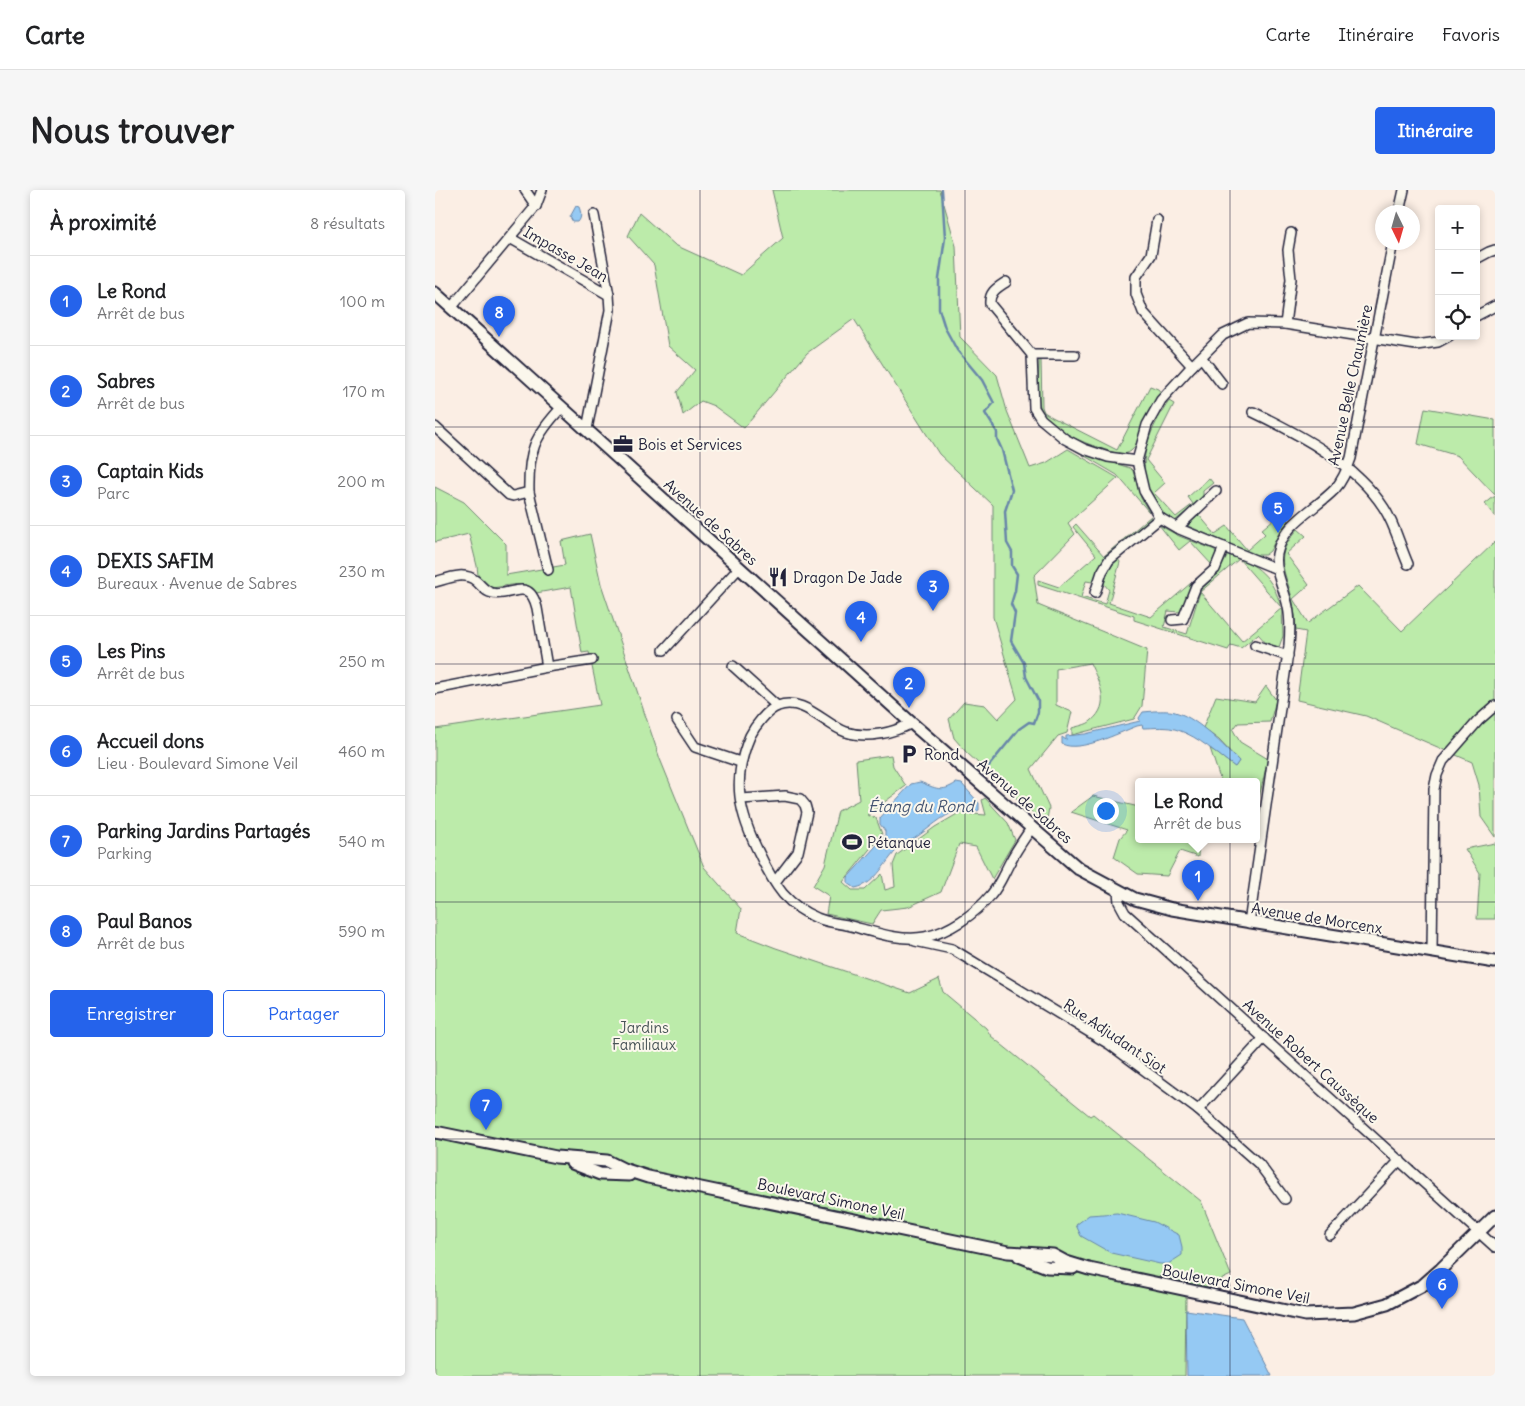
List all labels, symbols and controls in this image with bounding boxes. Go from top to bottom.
text: Carte [25,20,85,50]
text: Carte [1265,23,1310,46]
text: Itinéraire [1338,23,1414,46]
text: Favoris [1442,23,1500,46]
button: Itinéraire [1375,107,1495,154]
text: Nous trouver [30,108,234,152]
north arrow [1375,205,1420,250]
map controls [1435,205,1480,340]
button: + [1435,205,1480,250]
text: À proximité [50,209,157,236]
text: 8 résultats [310,213,385,233]
street label: Impasse Jean [520,222,612,286]
button: − [1435,250,1480,295]
text: Le Rond [97,279,166,303]
text: 1 [63,291,69,311]
text: 100 m [340,291,385,311]
button: locate [1435,295,1480,340]
pin: 8 [483,296,515,337]
text: Arrêt de bus [97,303,185,323]
street label: Avenue Belle Chaumière [1324,303,1376,467]
text: Sabres [97,369,155,393]
text: 2 [62,381,70,401]
text: 170 m [342,381,385,401]
text: Arrêt de bus [97,393,185,413]
office icon: Bois et Services [612,433,634,455]
place label: Bois et Services [638,435,742,454]
text: Captain Kids [97,459,204,483]
text: 3 [61,471,71,491]
text: 200 m [337,471,385,491]
street label: Avenue de Sabres [660,475,762,569]
text: Parc [97,483,130,503]
pin: 5 [1262,492,1294,533]
text: DEXIS SAFIM [97,549,214,573]
text: 4 [61,561,71,581]
text: 230 m [339,561,385,581]
restaurant icon: Dragon De Jade [767,566,789,588]
place label: Dragon De Jade [793,568,902,587]
pin: 3 [917,570,949,611]
text: Bureaux · Avenue de Sabres [97,573,297,593]
pin: 4 [845,601,877,642]
text: Les Pins [97,639,165,663]
text: 5 [61,651,71,671]
text: 250 m [339,651,385,671]
text: Arrêt de bus [97,663,185,683]
pin: 2 [893,667,925,708]
text: Accueil dons [97,729,204,753]
text: 6 [61,741,71,761]
text: 460 m [338,741,385,761]
parking icon: Rond [898,743,920,765]
place label: Rond [924,745,960,764]
text: Lieu · Boulevard Simone Veil [97,753,298,773]
street label: Avenue de Sabres [973,754,1077,848]
popup [1135,778,1260,843]
text: Le Rond [1154,789,1223,813]
water label: Étang du Rond [868,796,977,816]
your location [1093,798,1119,824]
text: Arrêt de bus [1154,813,1241,833]
text: Parking Jardins Partagés [97,819,310,843]
text: 7 [62,831,70,851]
text: 540 m [338,831,385,851]
sports icon: Pétanque [841,831,863,853]
place label: Pétanque [867,833,931,852]
text: Parking [97,843,152,863]
pin: 1 [1182,860,1214,901]
street label: Avenue de Morcenx [1250,898,1384,938]
text: Paul Banos [97,909,192,933]
text: 8 [61,921,71,941]
text: 590 m [338,921,385,941]
text: Arrêt de bus [97,933,185,953]
button: Enregistrer [50,990,213,1037]
button: Partager [223,990,385,1037]
street label: Rue Adjudant Siot [1060,995,1170,1077]
street label: Avenue Robert Caussèque [1239,995,1383,1127]
park label: Jardins Familiaux [612,1018,677,1054]
pin: 7 [470,1089,502,1130]
street label: Boulevard Simone Veil [756,1174,906,1224]
street label: Boulevard Simone Veil [1161,1260,1311,1308]
pin: 6 [1426,1268,1458,1309]

